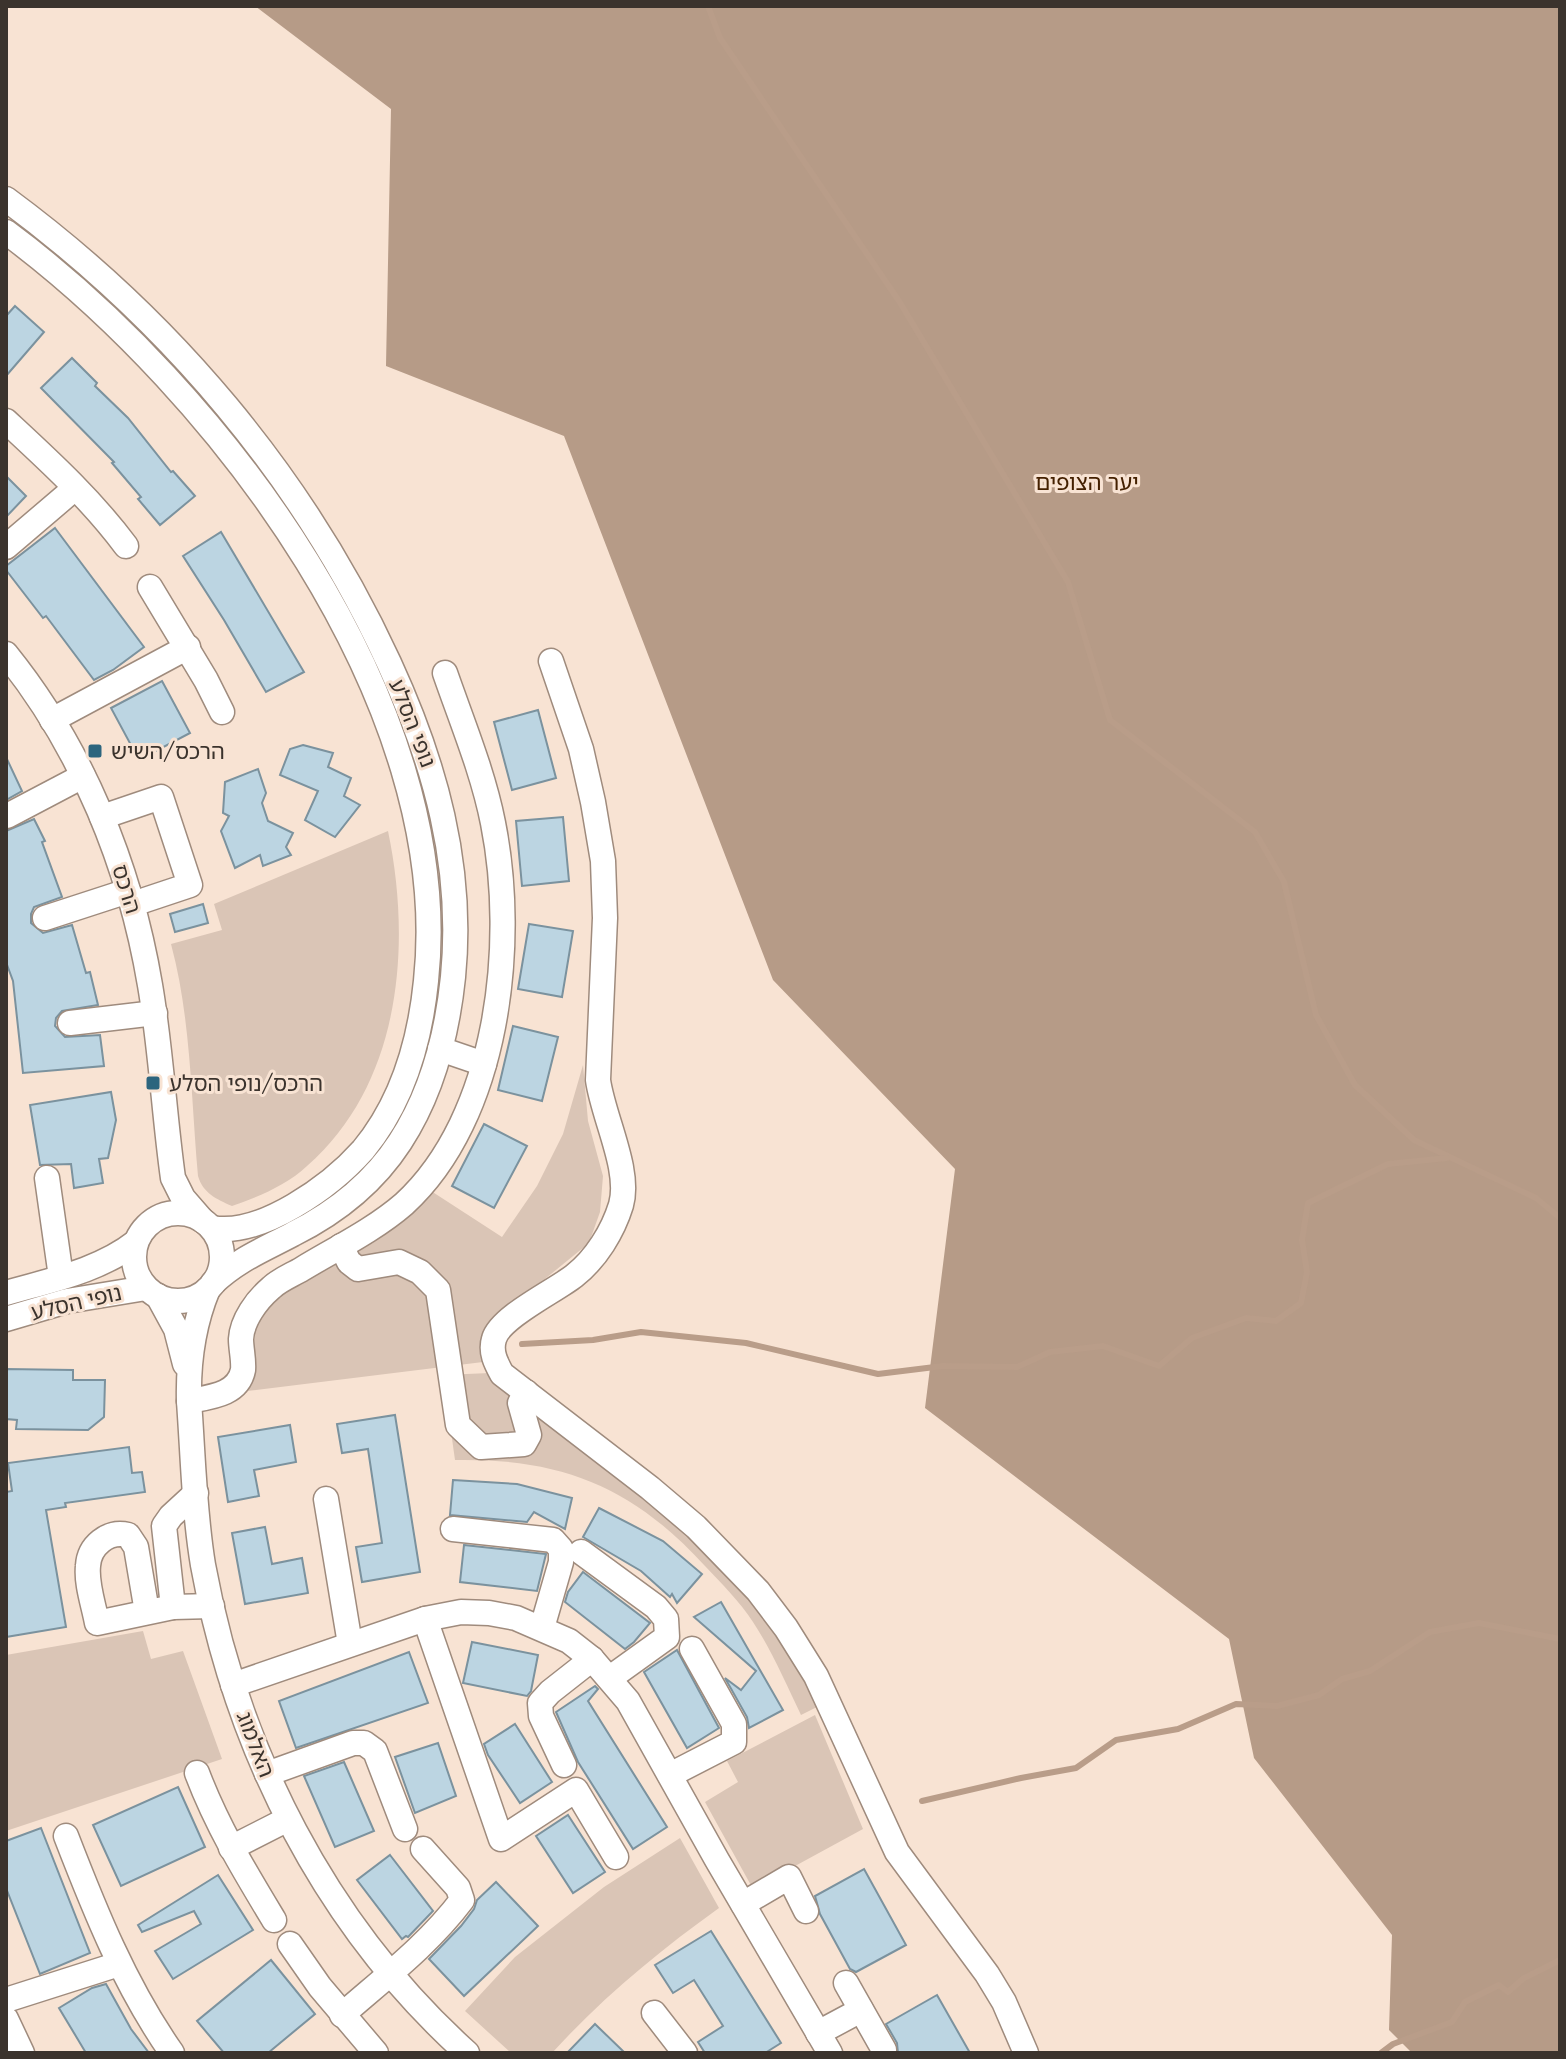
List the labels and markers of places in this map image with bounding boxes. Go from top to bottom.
place label: הרכס/השיש [111,737,225,765]
marker: הרכס/השיש [86,742,104,760]
place label: הרכס/נופי הסלע [169,1069,323,1097]
marker: הרכס/נופי הסלע [144,1074,162,1092]

